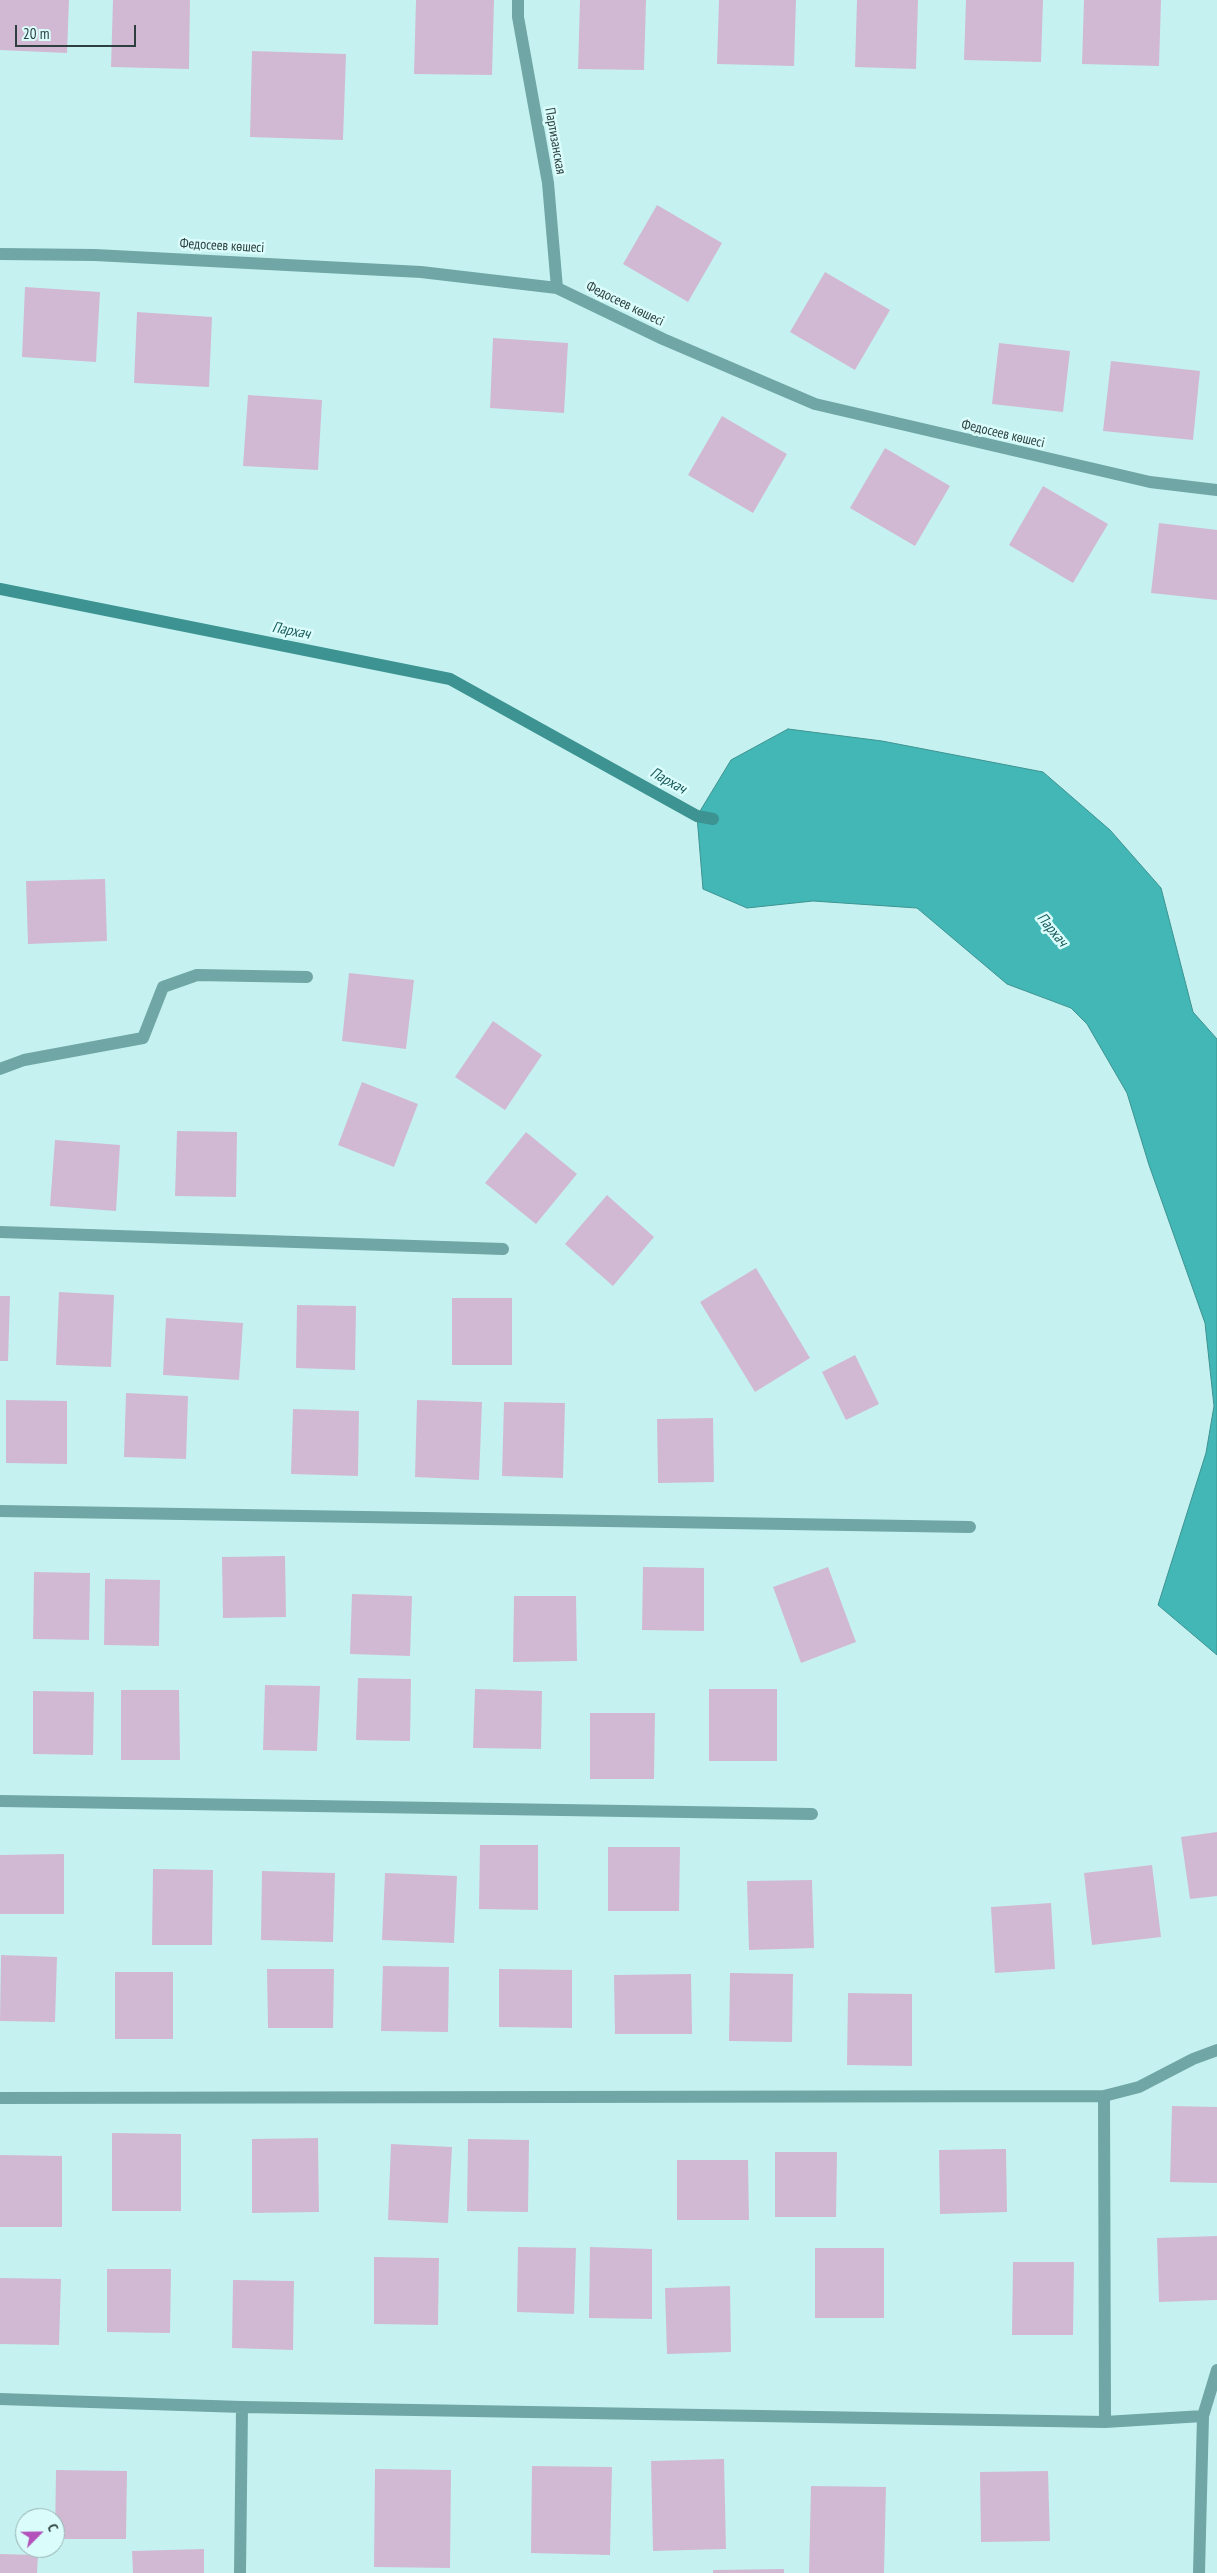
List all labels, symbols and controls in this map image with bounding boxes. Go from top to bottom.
scale bar [18,15,139,47]
text: 20 m [23,24,49,43]
street label: Партизанская [541,106,569,176]
street label: Федосеев көшесі [179,235,265,257]
street label: Федосеев көшесі [583,278,667,330]
street label: Федосеев көшесі [960,416,1046,452]
water label: Пархач [270,619,312,643]
water label: Пархач [647,764,689,798]
water label: Пархач [1033,910,1071,950]
north arrow [15,2508,65,2558]
text: С [43,2521,62,2534]

